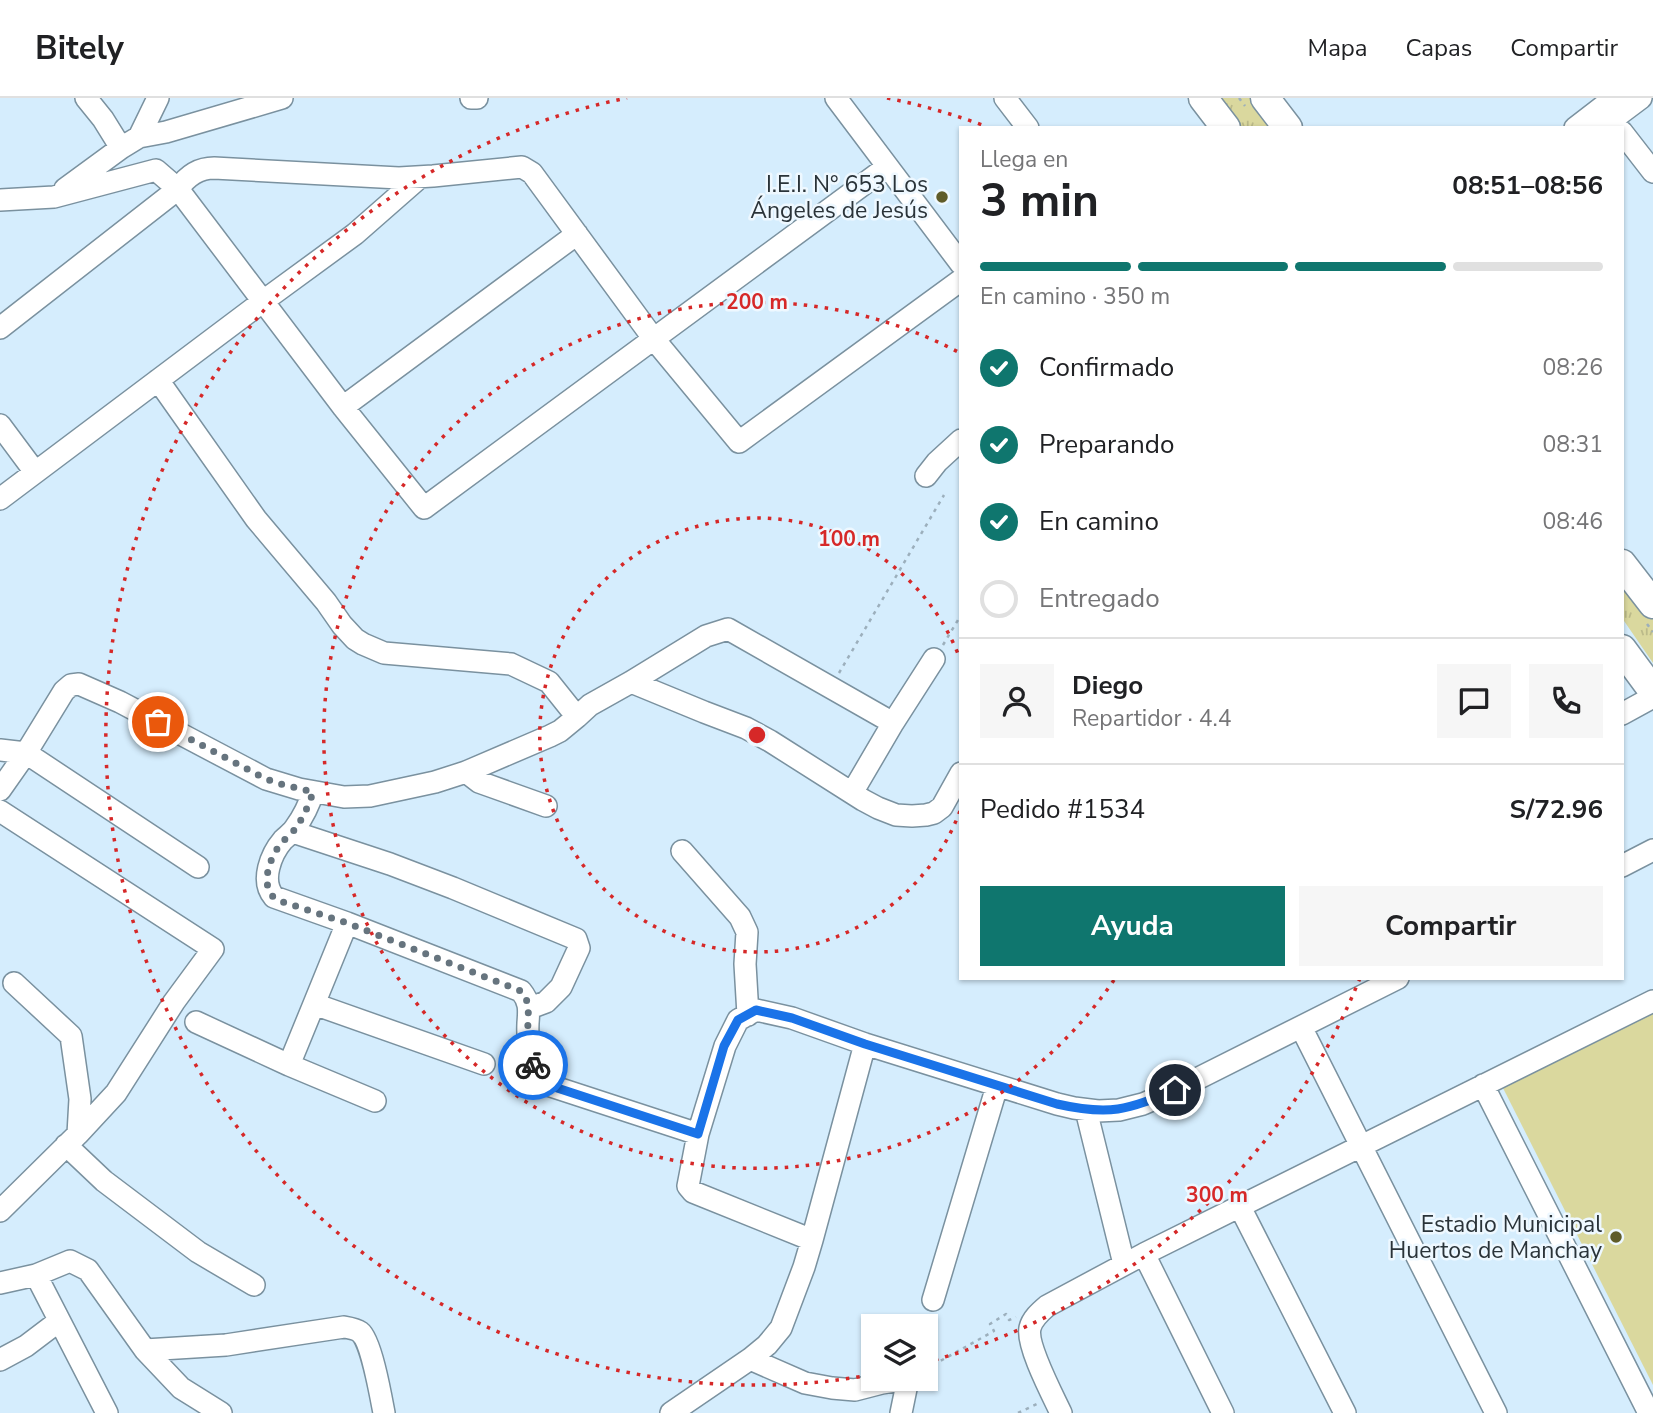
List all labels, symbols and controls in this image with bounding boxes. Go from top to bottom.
text: Bitely [35,26,124,71]
text: Mapa [1308,32,1368,64]
text: Capas [1406,32,1472,64]
text: Compartir [1510,32,1618,64]
text: Llega en [980,144,1068,175]
text: 08:51–08:56 [1452,168,1603,203]
place label: I.E.I. N° 653 Los Ángeles de Jesús [750,169,928,226]
text: 3 min [980,169,1099,232]
marker: I.E.I. N° 653 Los Ángeles de Jesús [934,189,950,205]
text: En camino · 350 m [980,281,1170,312]
text: 200 m [726,288,788,316]
icon: check [980,349,1018,387]
text: Confirmado [1039,350,1174,385]
text: 08:26 [1543,352,1603,383]
icon: check [980,426,1018,464]
text: Preparando [1039,427,1174,462]
text: 08:31 [1543,429,1603,460]
icon: check [980,503,1018,541]
text: En camino [1039,504,1159,539]
text: 08:46 [1543,506,1603,537]
text: 100 m [818,525,880,553]
text: Entregado [1039,581,1160,616]
button: person [980,664,1054,738]
button: chat [1437,664,1511,738]
button: phone [1529,664,1603,738]
text: Diego [1072,668,1143,703]
pin [128,692,188,752]
icon: bag [139,703,177,741]
text: Repartidor · 4.4 [1072,703,1232,734]
centre of rings [745,723,769,747]
text: Pedido #1534 [980,792,1145,827]
text: S/72.96 [1509,792,1603,827]
button: Ayuda [980,886,1285,966]
button: Compartir [1299,886,1603,966]
courier [498,1030,568,1100]
icon: bike [514,1046,552,1084]
pin [1145,1060,1205,1120]
icon: home [1156,1071,1194,1109]
text: 300 m [1186,1181,1248,1209]
place label: Estadio Municipal Huertos de Manchay [1389,1209,1602,1266]
marker: Estadio Municipal Huertos de Manchay [1608,1229,1624,1245]
map controls [861,1314,938,1391]
button: layers [861,1314,938,1391]

